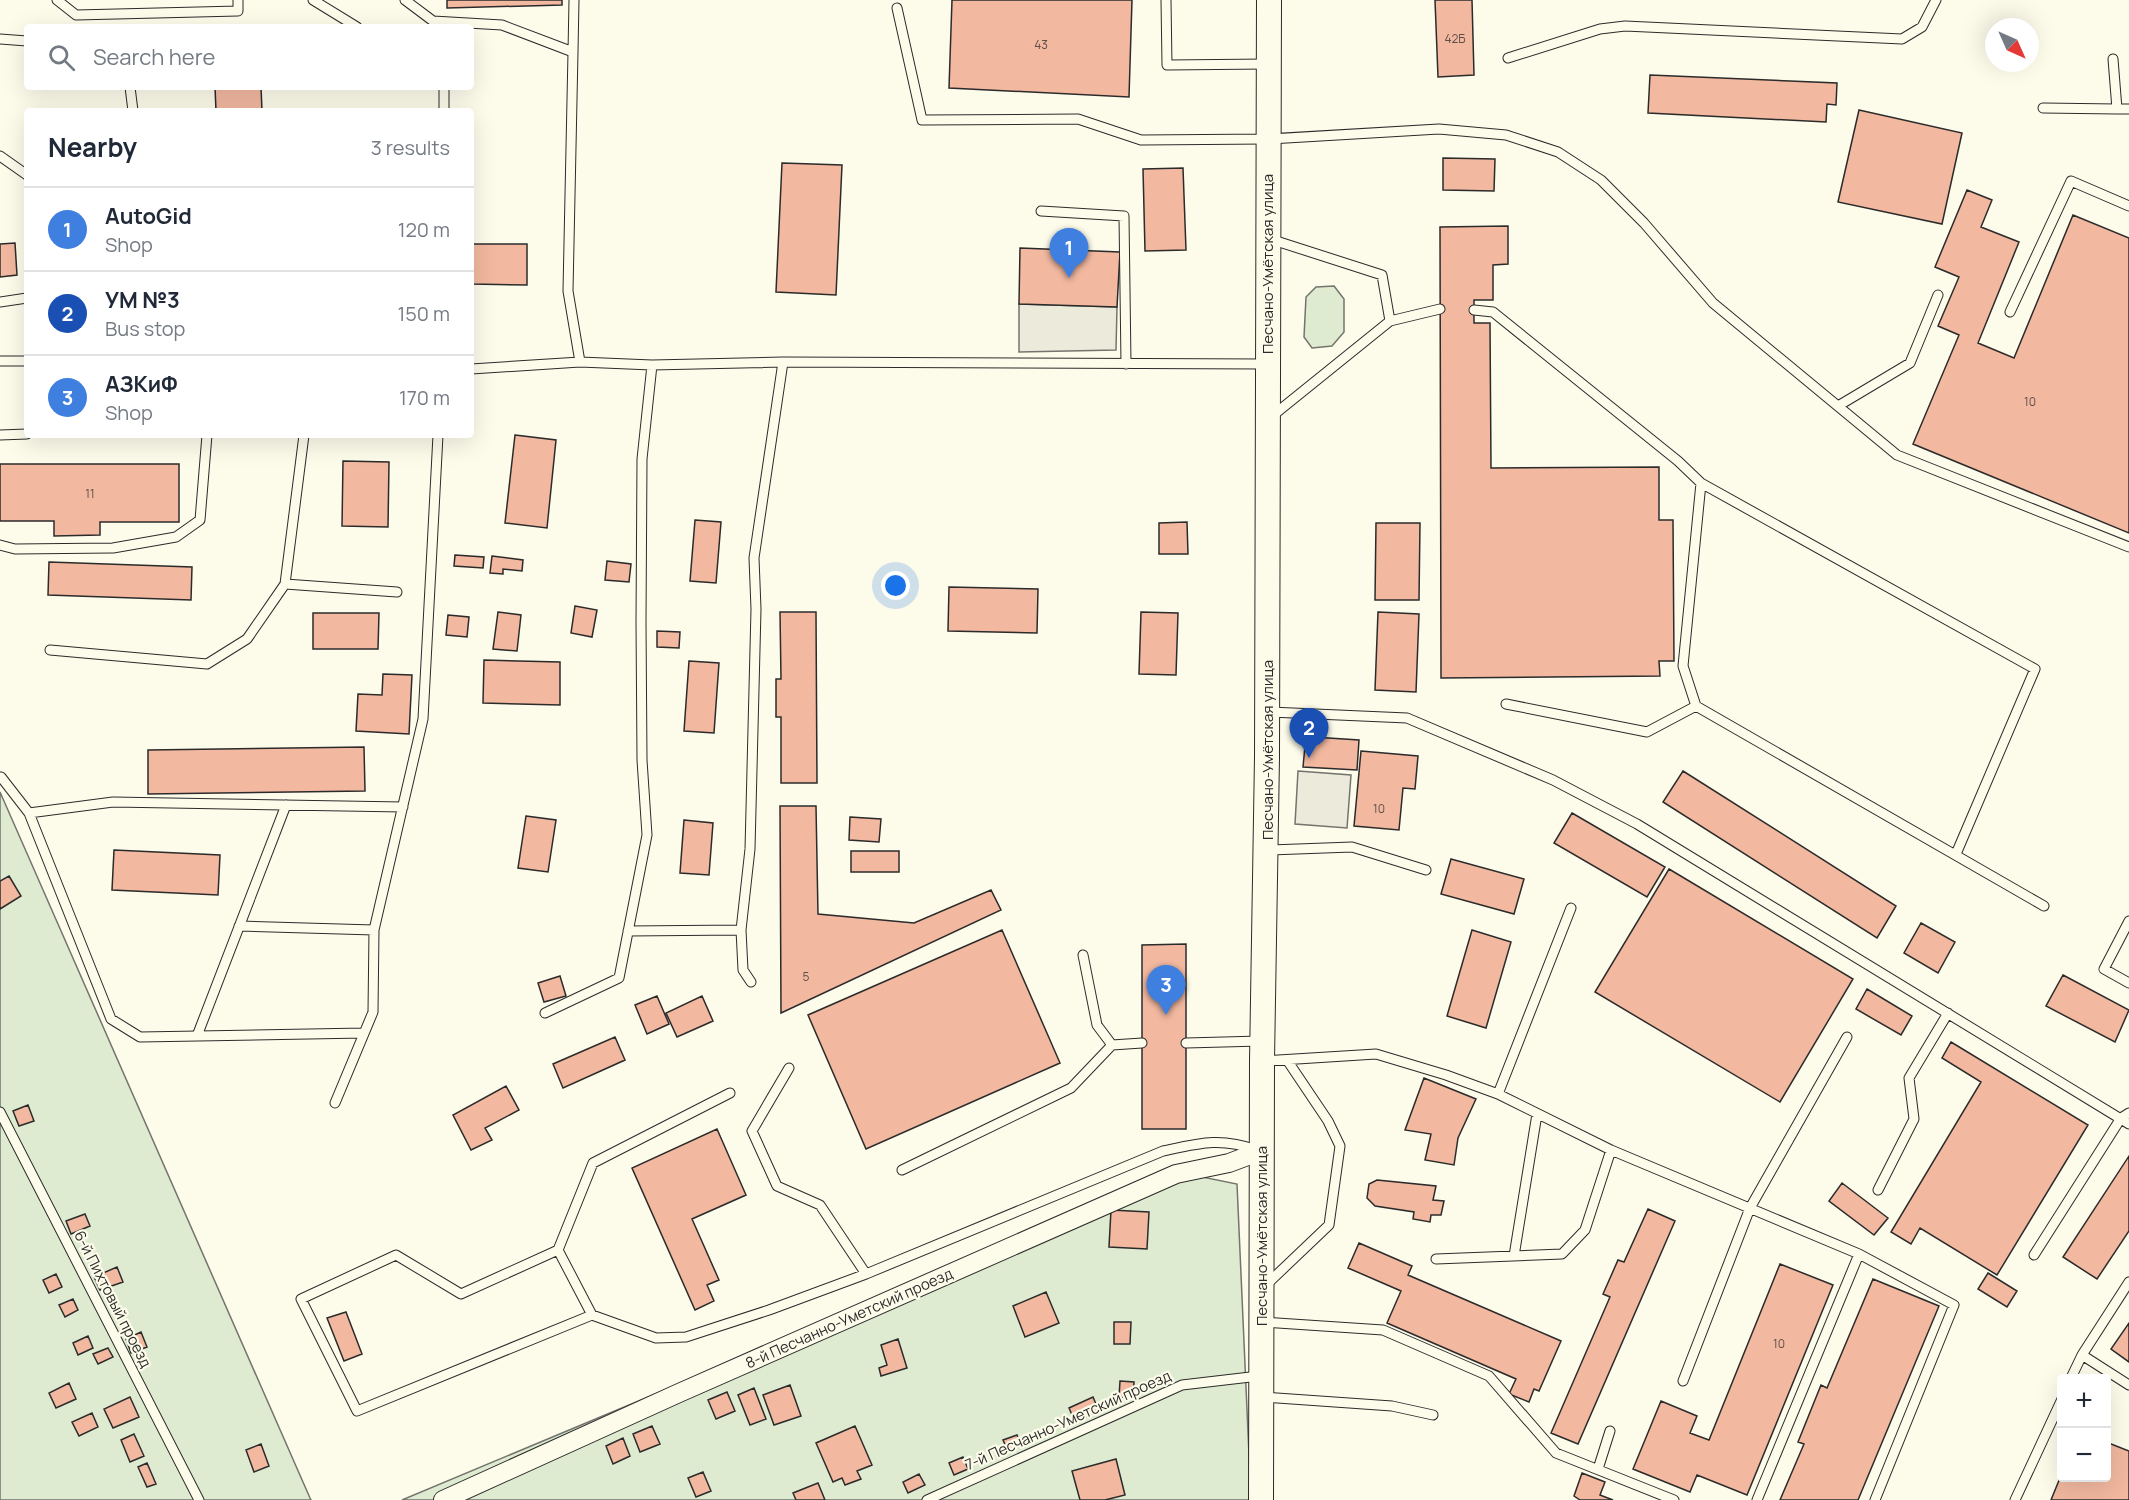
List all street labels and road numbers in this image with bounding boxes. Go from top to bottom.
street label: Песчано-Умётская улица [1257,174,1278,354]
street label: Песчано-Умётская улица [1257,660,1278,840]
street label: Песчано-Умётская улица [1251,1146,1272,1326]
street label: 6-й Пихтовый проезд [69,1227,157,1371]
street label: 8-й Песчанно-Уметский проезд [742,1263,956,1373]
street label: 7-й Песчанно-Уметский проезд [962,1365,1174,1475]

